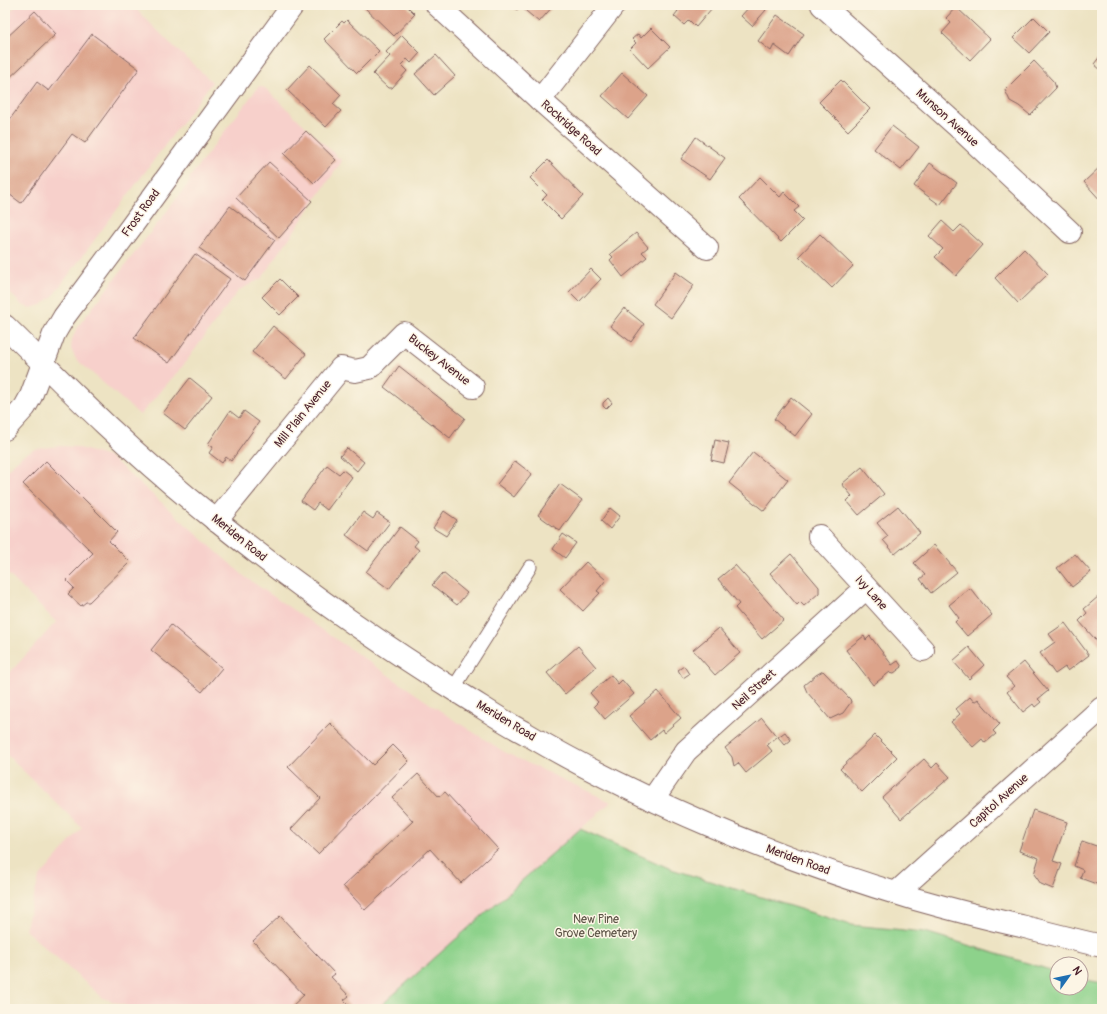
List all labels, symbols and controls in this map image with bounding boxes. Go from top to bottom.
street label: Munson Avenue [913,86,982,150]
street label: Rockridge Road [538,97,604,159]
street label: Frost Road [119,186,163,240]
street label: Buckey Avenue [405,331,473,389]
street label: Mill Plain Avenue [271,377,335,451]
street label: Meriden Road [208,511,270,565]
street label: Ivy Lane [852,573,890,613]
street label: Neil Street [729,666,779,714]
street label: Meriden Road [473,697,539,745]
street label: Capitol Avenue [966,770,1032,831]
street label: Meriden Road [764,842,832,879]
park label: New Pine Grove Cemetery [555,912,637,941]
north arrow [1049,956,1089,996]
text: N [1069,964,1085,978]

